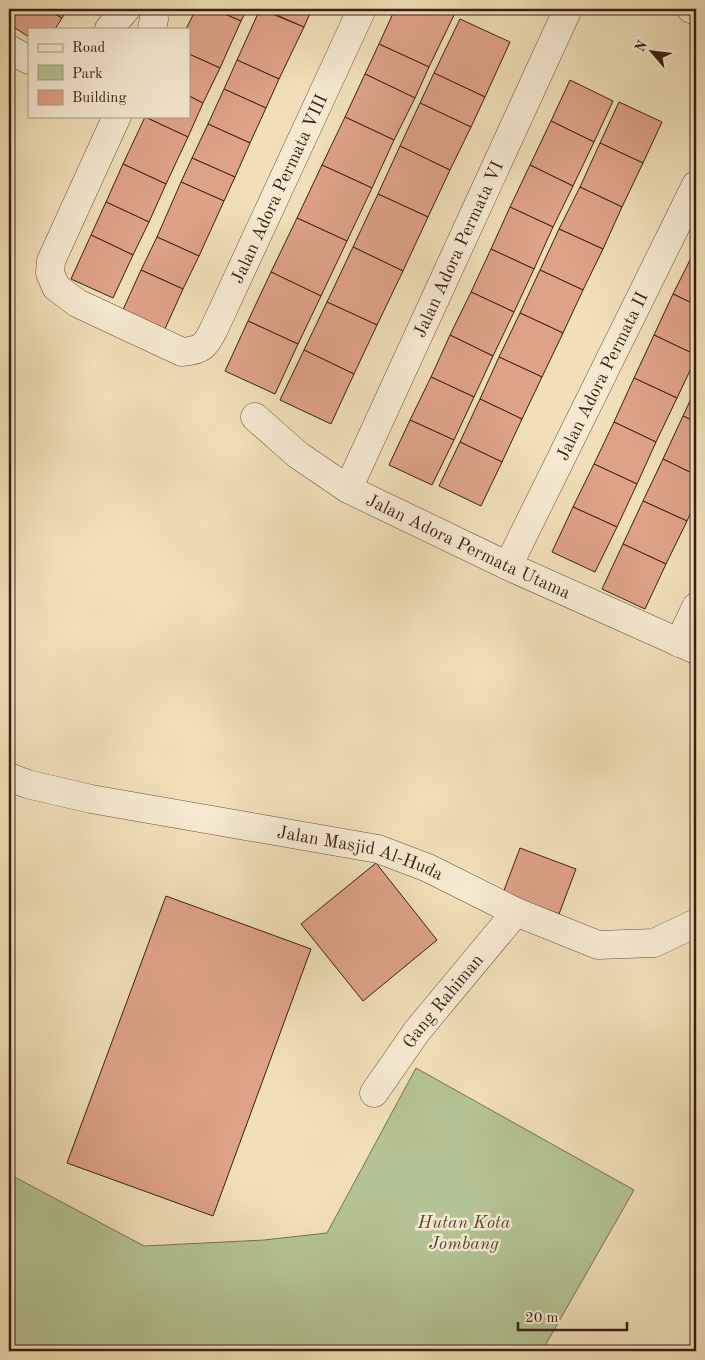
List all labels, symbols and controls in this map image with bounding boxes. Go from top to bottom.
legend [28,28,190,118]
north arrow [628,28,678,78]
text: N [633,38,650,54]
text: Road [72,41,106,56]
text: Park [72,67,103,82]
text: Building [72,91,127,106]
street label: Jalan Adora Permata VIII [228,92,331,286]
street label: Jalan Adora Permata VI [411,158,507,340]
street label: Jalan Adora Permata II [554,289,652,463]
street label: Jalan Adora Permata Utama [363,491,573,603]
street label: Jalan Masjid Al-Huda [276,824,446,884]
street label: Gang Rahiman [400,951,487,1052]
park label: Hutan Kota Jombang [417,1214,511,1253]
scale bar [518,1300,626,1332]
text: 20 m [525,1311,559,1326]

